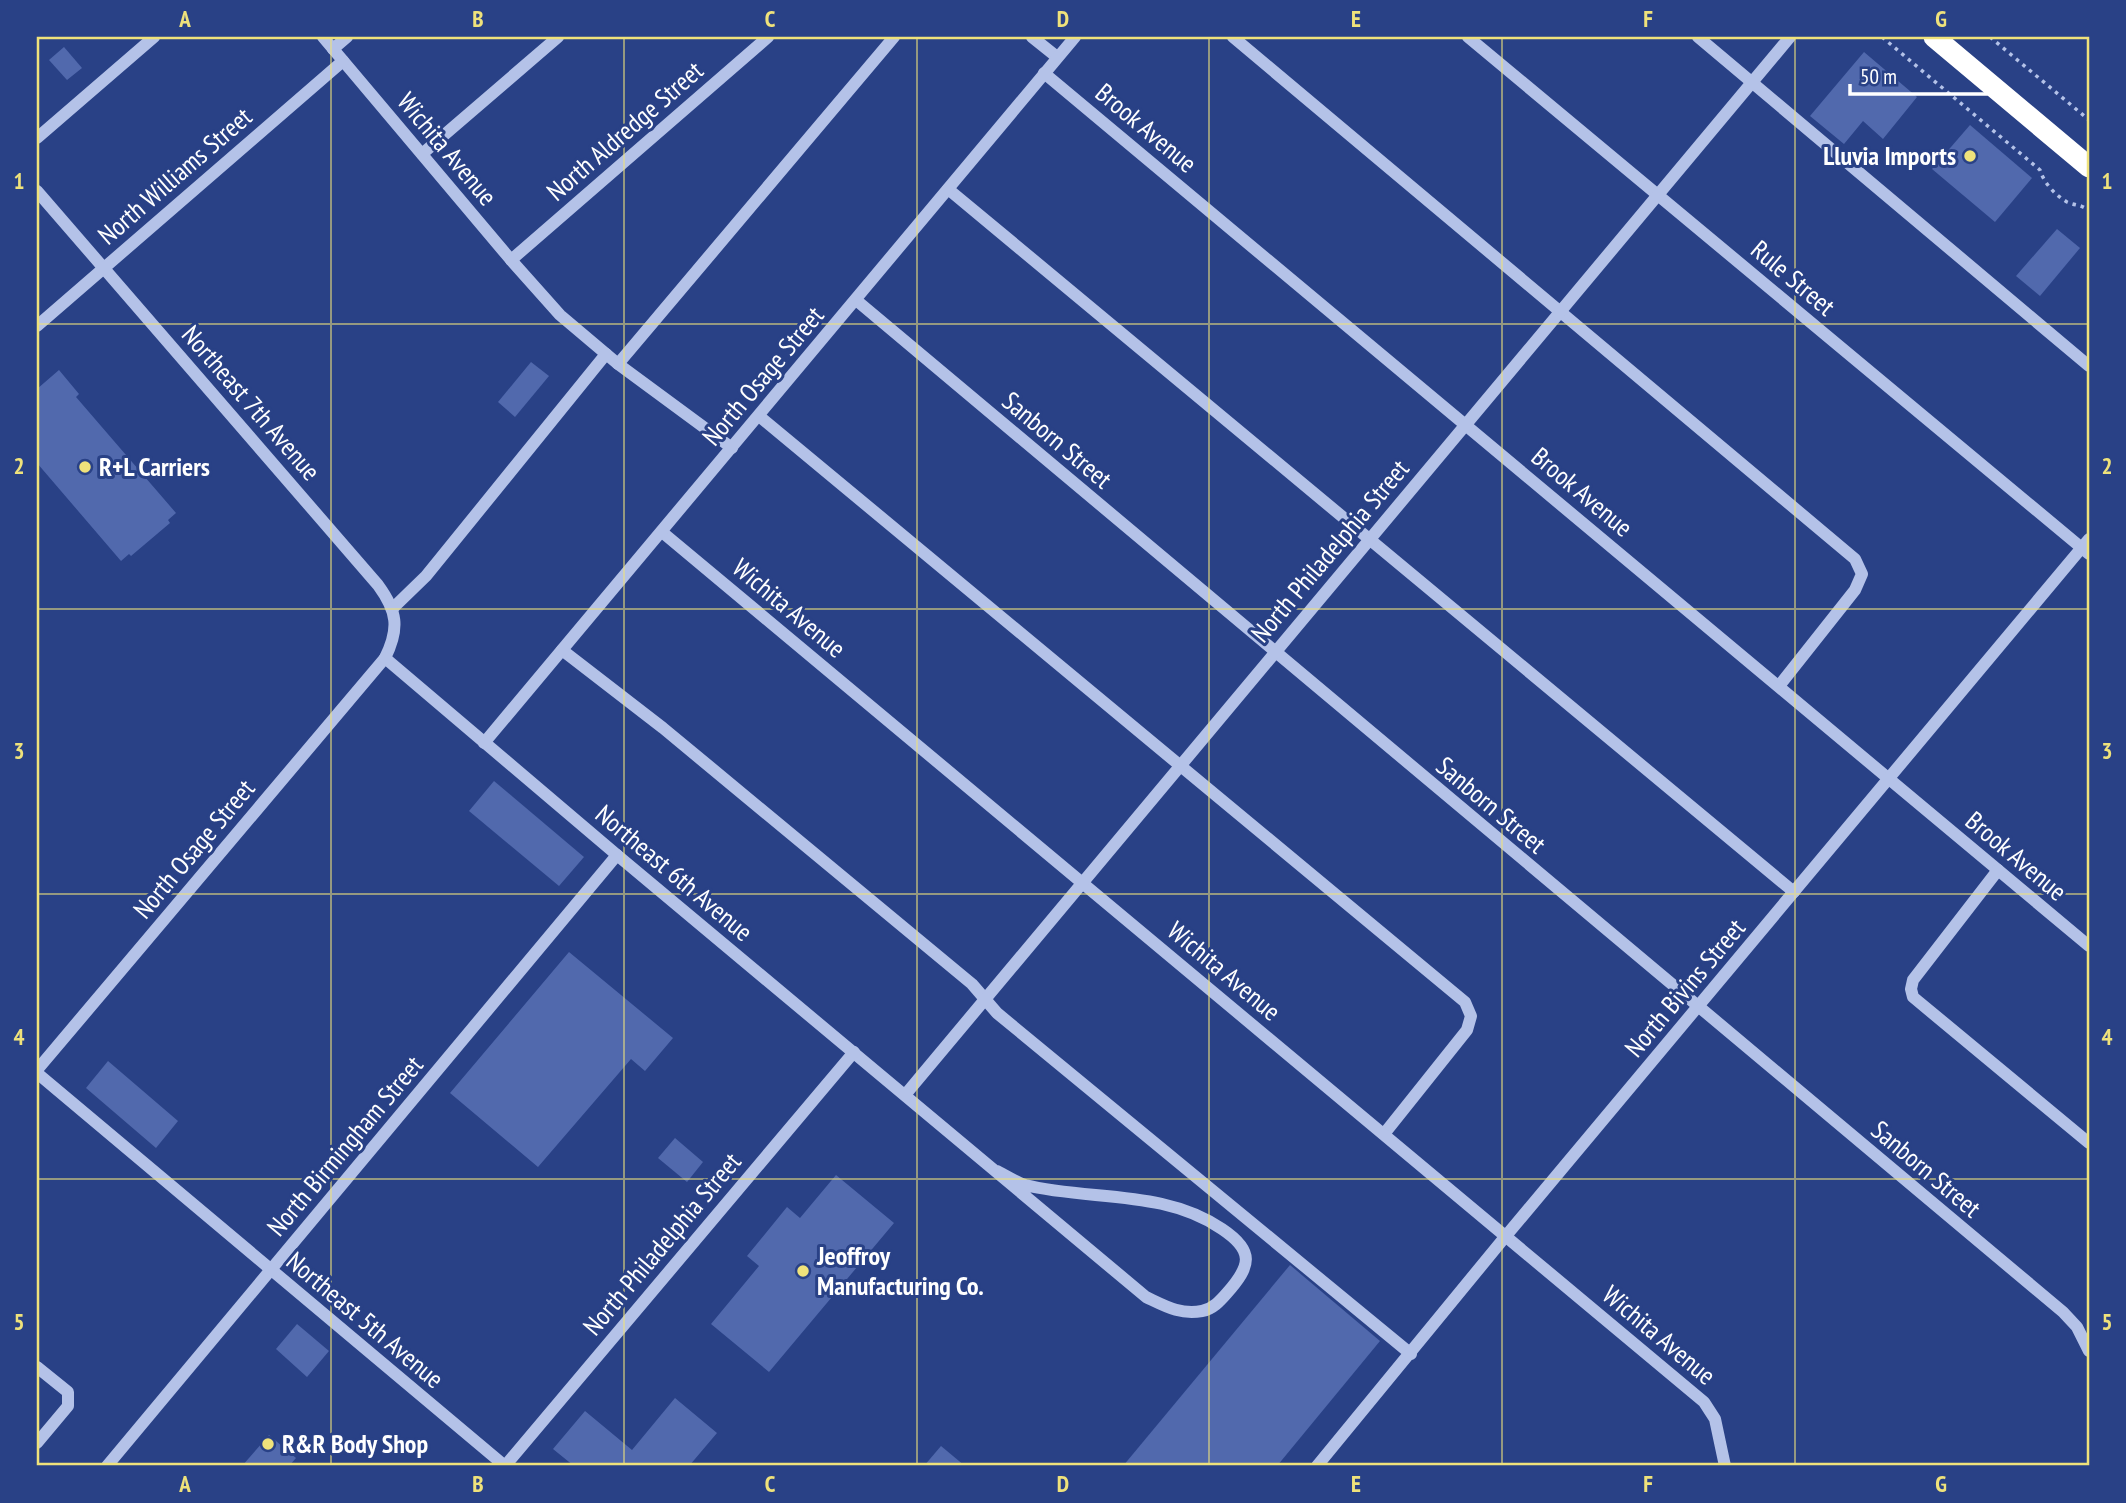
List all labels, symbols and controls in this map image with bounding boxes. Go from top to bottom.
text: A [178,4,191,33]
text: B [472,4,484,33]
text: C [765,4,776,33]
text: D [1057,4,1069,33]
text: E [1351,4,1361,33]
text: F [1643,4,1653,33]
text: G [1935,4,1947,33]
scale bar [1850,52,1986,96]
street label: North Aldredge Street [540,54,710,208]
text: 50 m [1860,63,1897,90]
street label: Brook Avenue [1089,76,1204,179]
street label: Wichita Avenue [391,85,504,212]
street label: North Williams Street [91,100,258,251]
place label: Lluvia Imports [1823,139,1956,172]
marker: Lluvia Imports [1962,148,1978,164]
text: 1 [14,166,25,195]
text: 1 [2102,166,2113,195]
street label: Rule Street [1744,233,1842,322]
street label: North Osage Street [695,299,830,452]
street label: Northeast 7th Avenue [175,318,328,487]
street label: Sanborn Street [996,384,1119,495]
street label: Brook Avenue [1525,440,1640,543]
place label: R+L Carriers [99,450,210,483]
text: 2 [14,451,25,480]
text: 2 [2102,451,2113,480]
street label: North Philadelphia Street [1244,453,1416,649]
marker: R+L Carriers [77,459,93,475]
street label: Wichita Avenue [726,551,853,664]
text: 3 [14,736,25,765]
text: 3 [2102,736,2113,765]
street label: Sanborn Street [1430,749,1553,860]
street label: North Osage Street [126,772,261,925]
street label: Northeast 6th Avenue [589,797,760,948]
street label: Brook Avenue [1959,804,2074,907]
street label: North Bivins Street [1617,912,1752,1063]
street label: Wichita Avenue [1161,914,1288,1027]
text: 4 [14,1022,25,1051]
text: 4 [2102,1022,2113,1051]
street label: North Birmingham Street [260,1049,430,1243]
street label: Sanborn Street [1865,1113,1988,1224]
street label: North Philadelphia Street [576,1146,748,1342]
place label: Jeoffroy Manufacturing Co. [816,1239,984,1302]
street label: Northeast 5th Avenue [280,1244,451,1395]
marker: Jeoffroy Manufacturing Co. [795,1263,811,1279]
street label: Wichita Avenue [1596,1278,1723,1391]
text: 5 [14,1307,25,1336]
text: 5 [2102,1307,2113,1336]
place label: R&R Body Shop [282,1427,428,1460]
marker: R&R Body Shop [260,1436,276,1452]
text: A [178,1469,191,1498]
text: B [472,1469,484,1498]
text: C [765,1469,776,1498]
text: D [1057,1469,1069,1498]
text: E [1351,1469,1361,1498]
text: F [1643,1469,1653,1498]
text: G [1935,1469,1947,1498]

